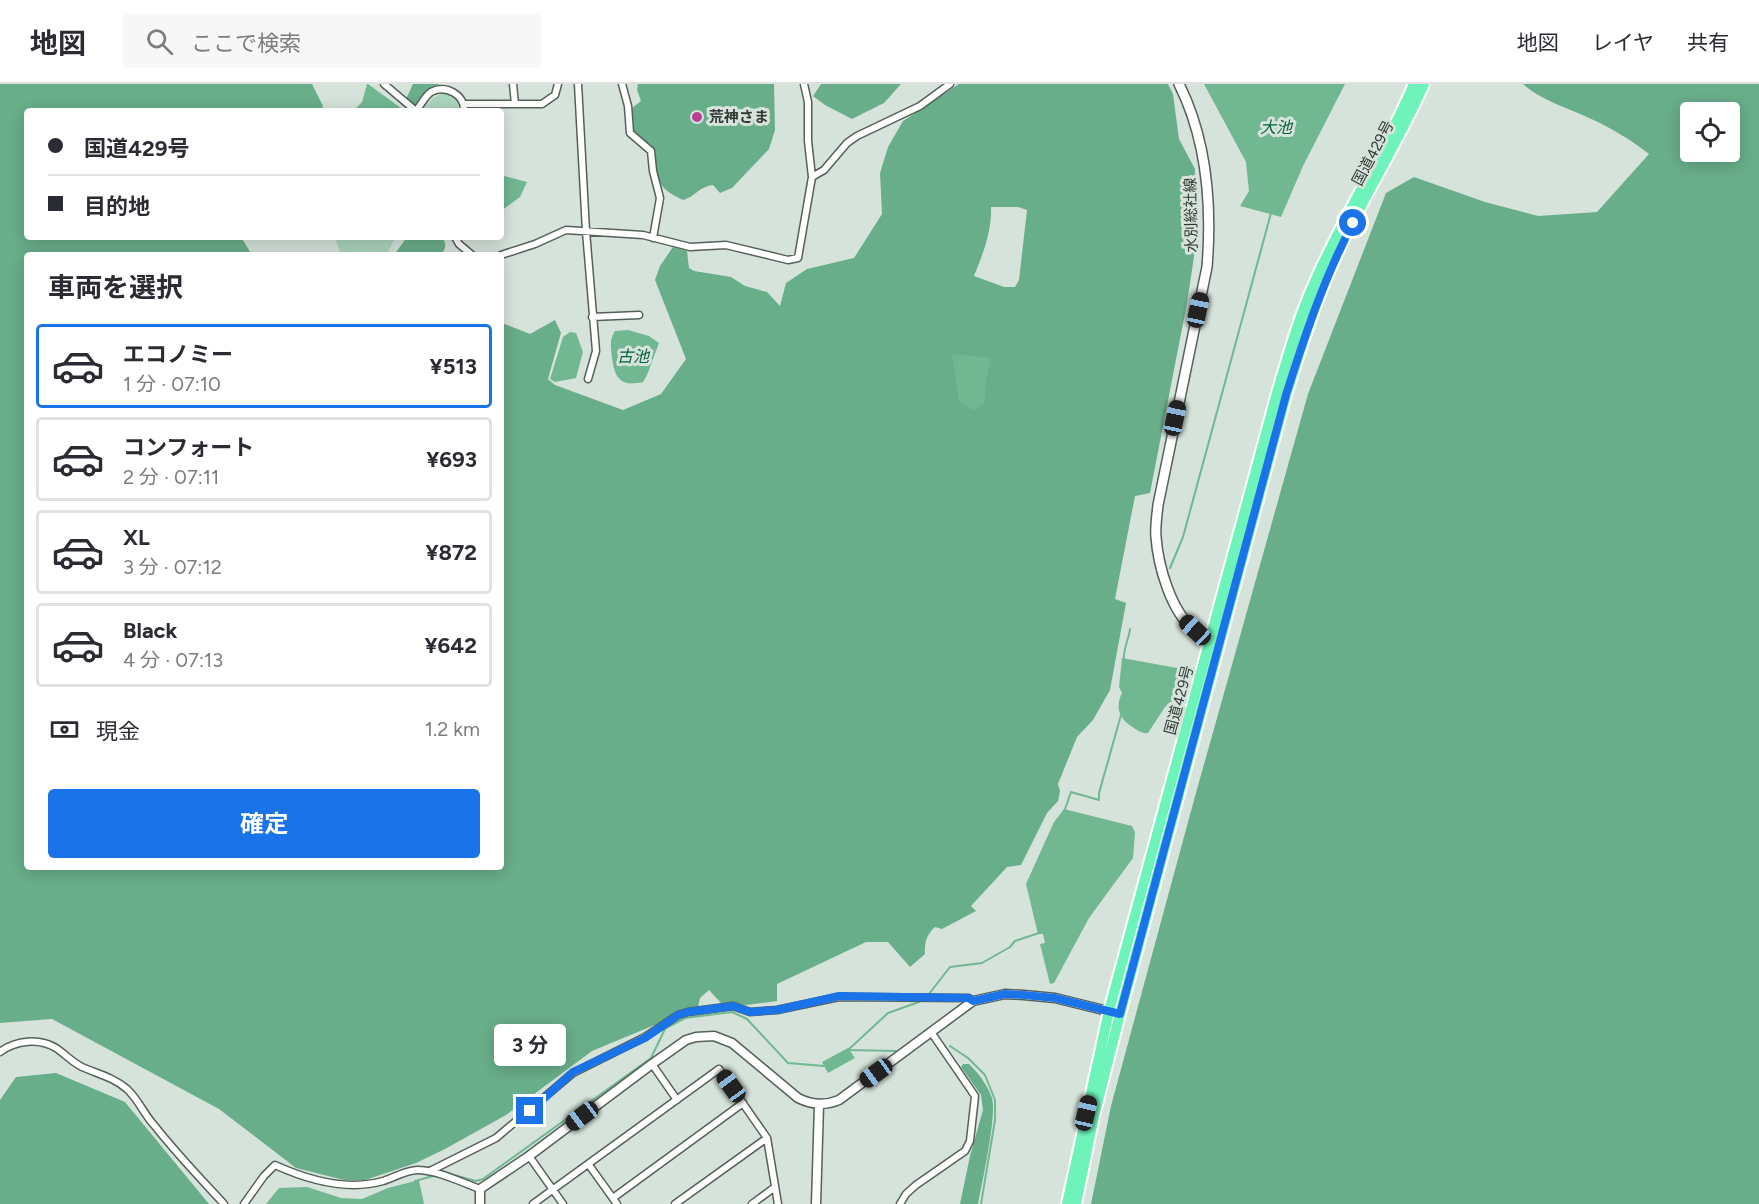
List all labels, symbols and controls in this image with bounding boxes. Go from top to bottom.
search box [122,14,542,68]
icon: search [143,25,176,58]
text: 地図 [30,26,86,60]
text: ここで検索 [191,30,301,57]
text: 地図 [1517,30,1559,55]
text: レイヤ [1592,30,1654,55]
text: 共有 [1687,30,1729,55]
map controls [1680,102,1740,162]
button: locate [1680,102,1740,162]
place label: 荒神さま [709,108,769,126]
marker: 荒神さま [690,110,704,124]
street label: 国道429号 [1348,117,1398,189]
water label: 大池 [1260,118,1294,137]
text: 国道429号 [84,135,189,162]
street label: 水別総社線 [1181,177,1201,253]
text: 目的地 [84,193,150,220]
route start [1339,209,1366,236]
text: 車両を選択 [48,271,183,304]
car [1185,291,1211,329]
icon: car [51,339,105,393]
text: エコノミー [123,341,233,368]
water label: 古池 [617,347,651,366]
text: ¥513 [430,353,477,380]
text: 1 分 · 07:10 [123,372,221,396]
car [1162,399,1188,437]
icon: car [51,432,105,486]
text: コンフォート [123,434,254,461]
text: ¥693 [426,446,477,473]
text: 2 分 · 07:11 [123,465,219,489]
text: XL [123,524,150,551]
icon: car [51,525,105,579]
text: ¥872 [425,539,477,566]
text: 3 分 · 07:12 [123,555,222,579]
car [1176,611,1214,649]
text: Black [123,617,177,644]
icon: car [51,618,105,672]
text: ¥642 [424,632,477,659]
text: 4 分 · 07:13 [123,648,223,672]
street label: 国道429号 [1161,663,1197,737]
icon: cash [48,713,81,746]
text: 1.2 km [425,717,480,741]
text: 現金 [96,718,140,745]
button: 確定 [48,789,480,858]
callout: 3 分 [494,1024,566,1066]
text: 3 分 [512,1033,548,1057]
car [856,1055,896,1091]
car [713,1066,749,1106]
car [1073,1093,1099,1133]
route end [516,1097,543,1124]
car [562,1098,602,1134]

